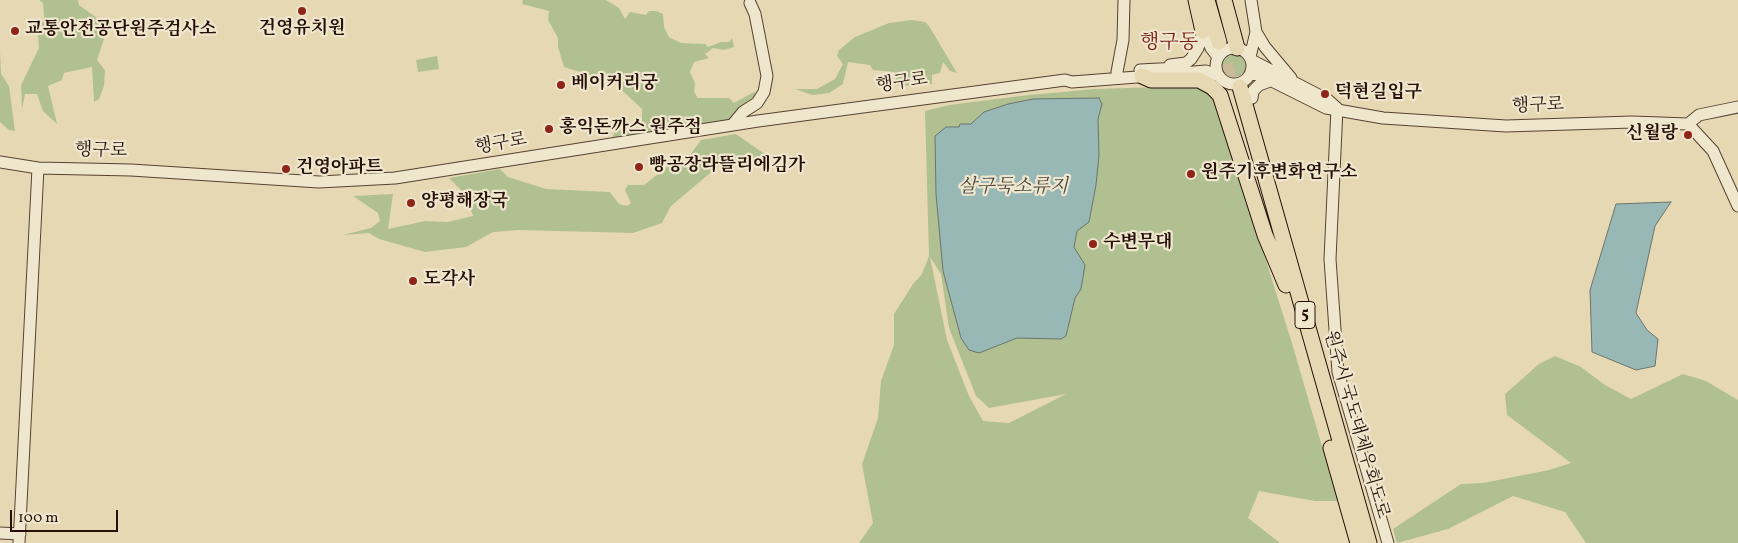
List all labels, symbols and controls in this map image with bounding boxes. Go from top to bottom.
marker: 건영유치원 [296,5,308,17]
place label: 건영유치원 [259,19,345,41]
place label: 교통안전공단원주검사소 [25,20,216,42]
marker: 교통안전공단원주검사소 [9,25,21,37]
district label: 행구동 [1140,32,1198,56]
street label: 행구로 [875,70,929,98]
place label: 베이커리궁 [571,74,658,96]
marker: 베이커리궁 [555,79,567,91]
place label: 덕현길입구 [1335,83,1422,105]
marker: 덕현길입구 [1319,88,1331,100]
street label: 행구로 [1512,95,1564,119]
place label: 홍익돈까스 원주점 [559,118,702,140]
marker: 홍익돈까스 원주점 [543,123,555,135]
place label: 신월랑 [1626,124,1678,146]
marker: 신월랑 [1682,129,1694,141]
street label: 행구로 [473,130,529,160]
street label: 행구로 [75,141,127,163]
place label: 빵공장라뜰리에김가 [649,156,805,178]
place label: 건영아파트 [296,158,383,180]
marker: 빵공장라뜰리에김가 [633,161,645,173]
marker: 건영아파트 [280,163,292,175]
place label: 원주기후변화연구소 [1201,163,1357,185]
marker: 원주기후변화연구소 [1185,168,1197,180]
water label: 살구둑소류지 [958,178,1068,200]
place label: 양평해장국 [421,192,508,214]
marker: 양평해장국 [405,197,417,209]
place label: 수변무대 [1103,233,1173,255]
marker: 수변무대 [1087,238,1099,250]
place label: 도각사 [423,270,475,292]
marker: 도각사 [407,275,419,287]
road number: 5 [1295,302,1315,328]
street label: 원주시 국도대체우회도로 [1318,328,1392,522]
scale bar [12,500,120,532]
text: 100 m [18,508,58,529]

